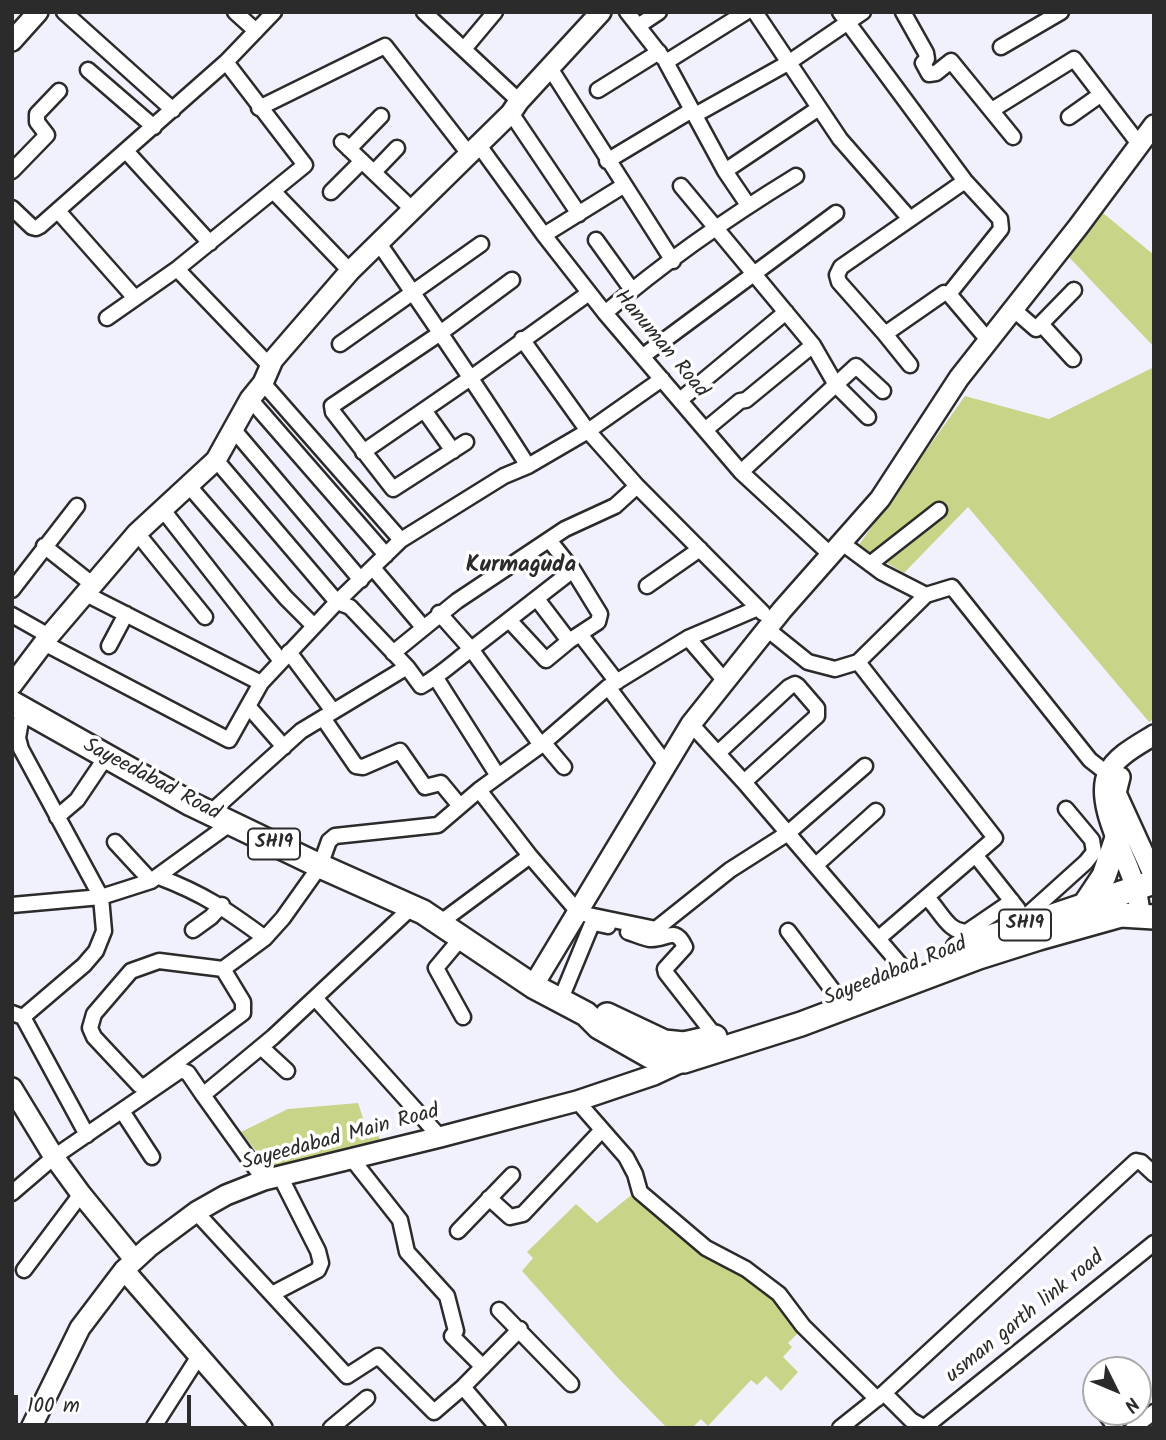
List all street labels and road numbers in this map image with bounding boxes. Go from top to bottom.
street label: Hanuman Road [607,286,713,404]
street label: Sayeedabad Road [78,734,224,828]
road number: SH19 [248,828,300,860]
road number: SH19 [999,909,1051,940]
street label: Sayeedabad Road [821,933,971,1013]
street label: Sayeedabad Main Road [240,1101,442,1177]
street label: usman garth link road [942,1246,1110,1390]

